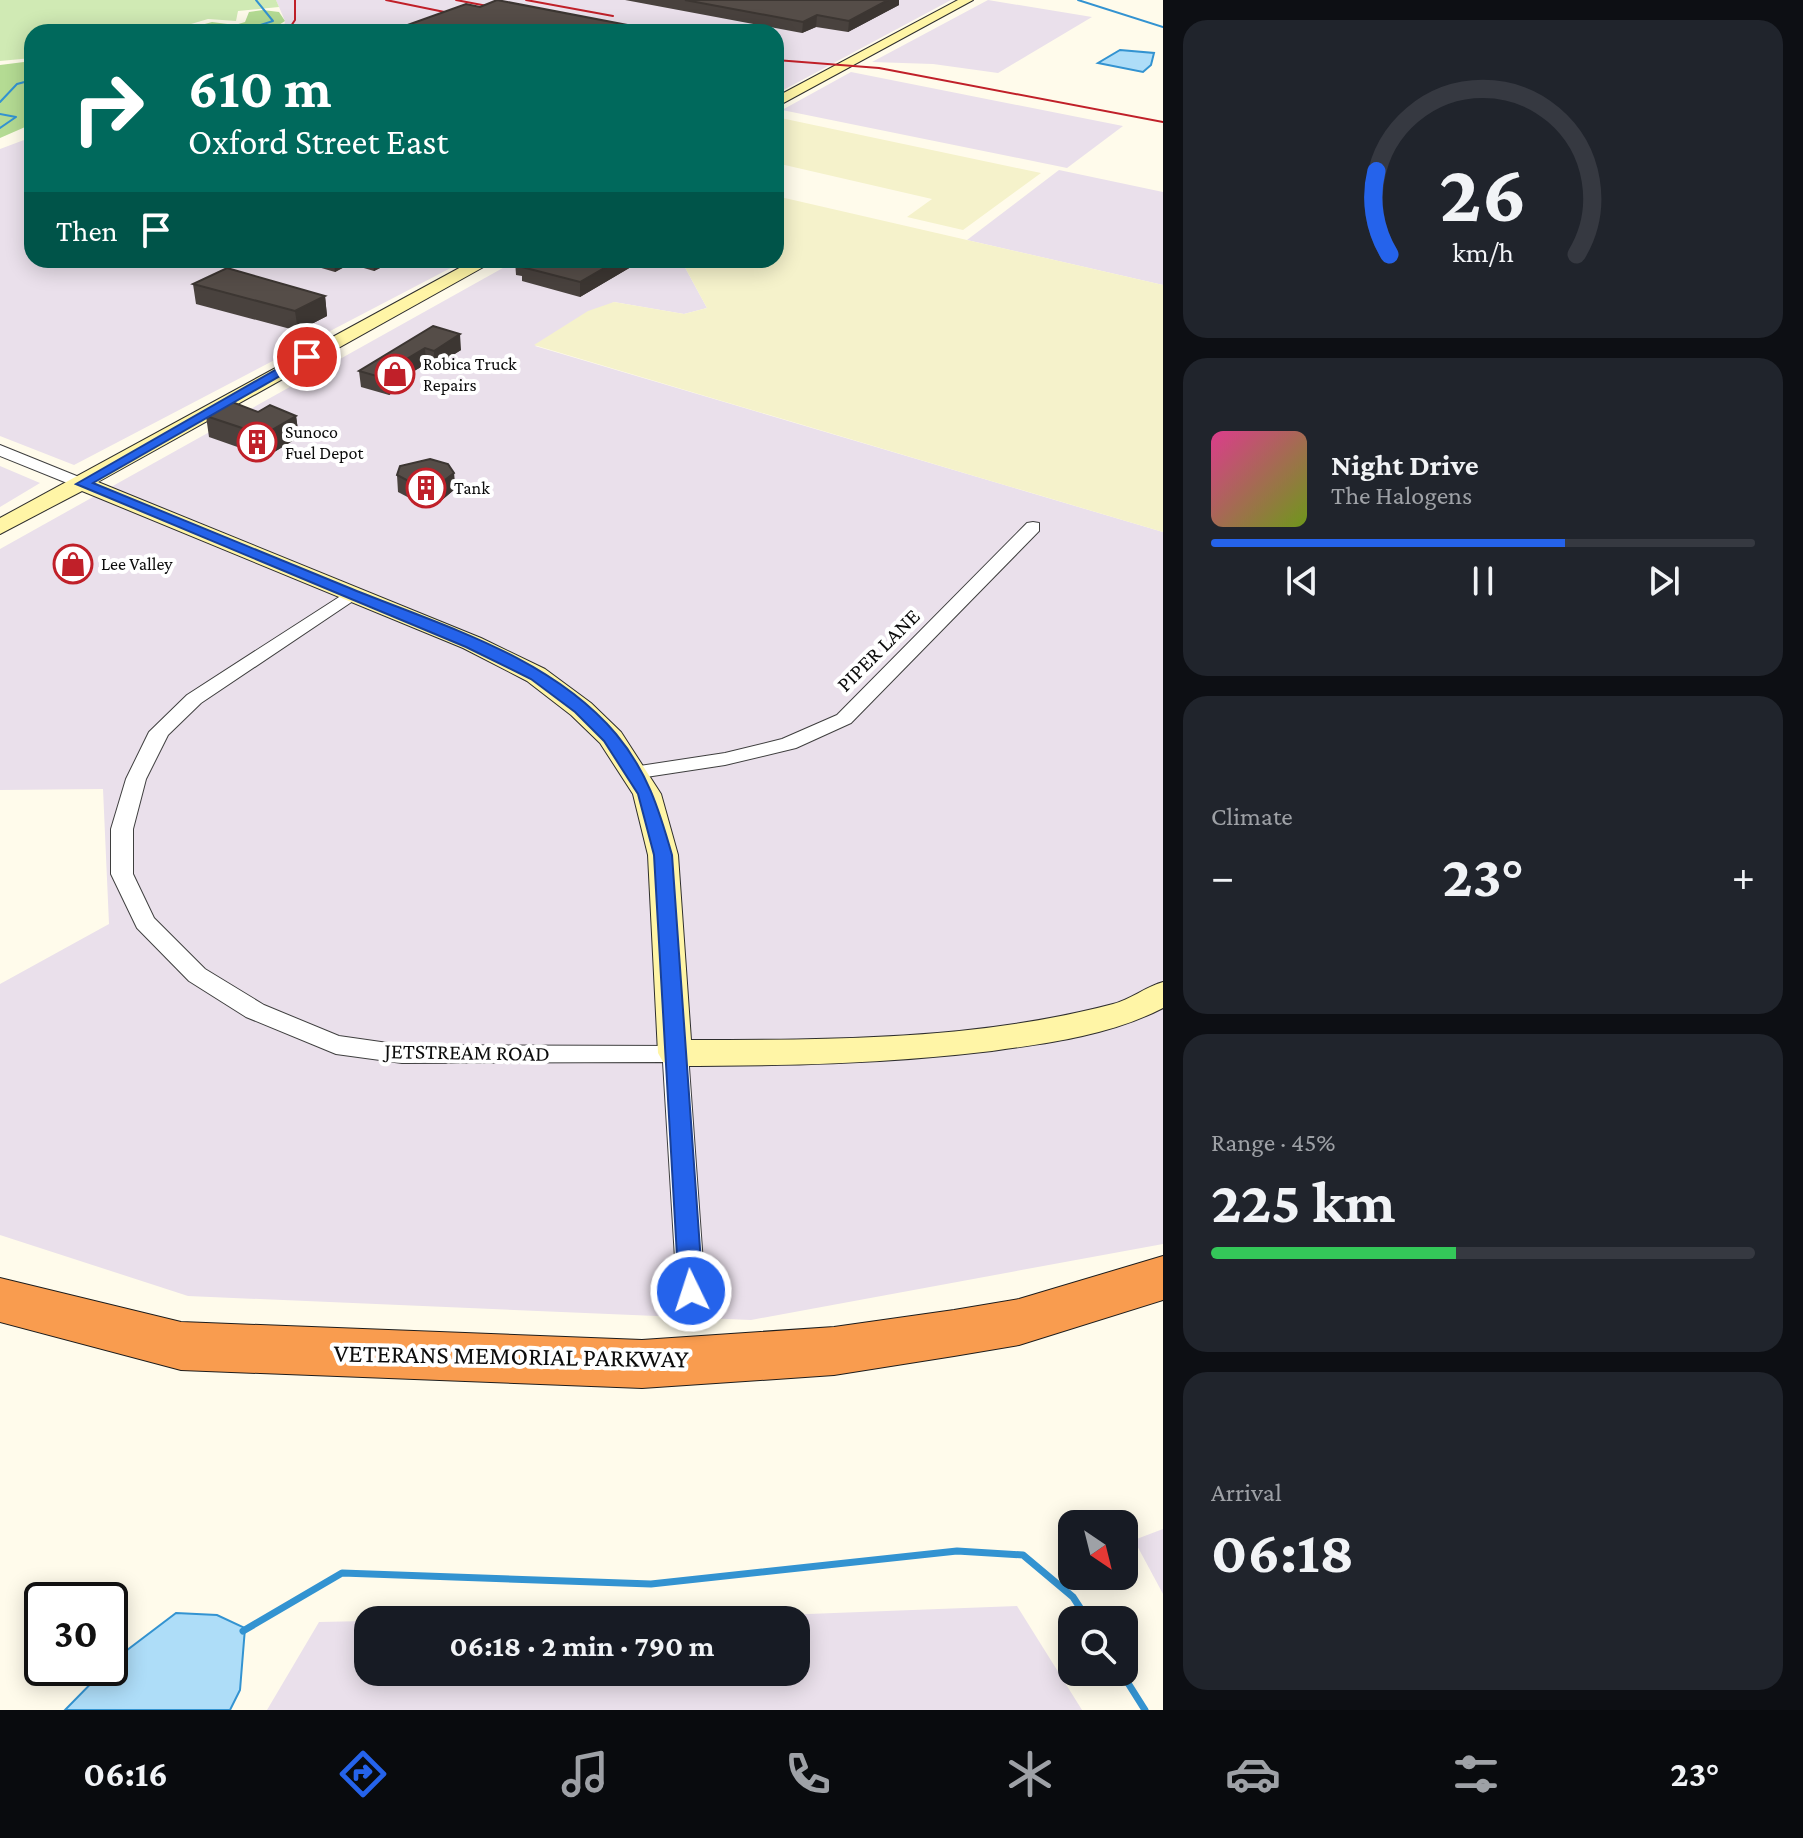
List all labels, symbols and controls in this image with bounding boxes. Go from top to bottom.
icon: right [56,56,160,160]
text: 610 m [188,57,332,119]
text: Oxford Street East [188,122,448,162]
text: 26 [1439,146,1527,239]
icon: arrive [134,208,178,252]
text: Then [56,214,118,247]
text: km/h [1452,236,1514,268]
pin [273,323,341,391]
icon: arrive [285,335,329,379]
shop icon: Robica Truck Repairs [374,353,416,395]
place label: Robica Truck Repairs [423,354,517,395]
building icon: Sunoco Fuel Depot [236,421,278,463]
place label: Sunoco Fuel Depot [285,422,364,463]
text: Night Drive [1331,448,1479,481]
building icon: Tank [405,467,447,509]
place label: Tank [454,478,490,498]
text: The Halogens [1331,481,1472,510]
shop icon: Lee Valley [52,543,94,585]
place label: Lee Valley [101,554,173,574]
icon: previous [1280,559,1324,603]
icon: pause [1461,559,1505,603]
icon: next [1642,559,1686,603]
street label: PIPER LANE [831,603,925,697]
text: Climate [1211,802,1293,831]
text: 23° [1442,842,1524,909]
text: − [1211,852,1234,900]
text: + [1732,852,1755,900]
street label: JETSTREAM ROAD [382,1038,550,1066]
text: Range · 45% [1211,1128,1335,1157]
text: 225 km [1211,1168,1396,1235]
position arrow [649,1249,733,1333]
street label: VETERANS MEMORIAL PARKWAY [333,1338,689,1374]
text: Arrival [1211,1478,1282,1507]
north arrow [1058,1510,1138,1590]
map controls [1058,1510,1138,1686]
text: 06:18 [1211,1518,1354,1585]
speed limit sign: 30 [24,1582,128,1686]
button: search [1058,1606,1138,1686]
text: 06:18 · 2 min · 790 m [450,1629,714,1662]
icon: directions [335,1746,391,1802]
icon: music [557,1746,613,1802]
icon: phone [780,1746,836,1802]
icon: climate [1002,1746,1058,1802]
icon: car [1225,1746,1281,1802]
icon: filters [1448,1746,1504,1802]
text: 06:16 [83,1754,168,1794]
text: 23° [1670,1754,1720,1794]

